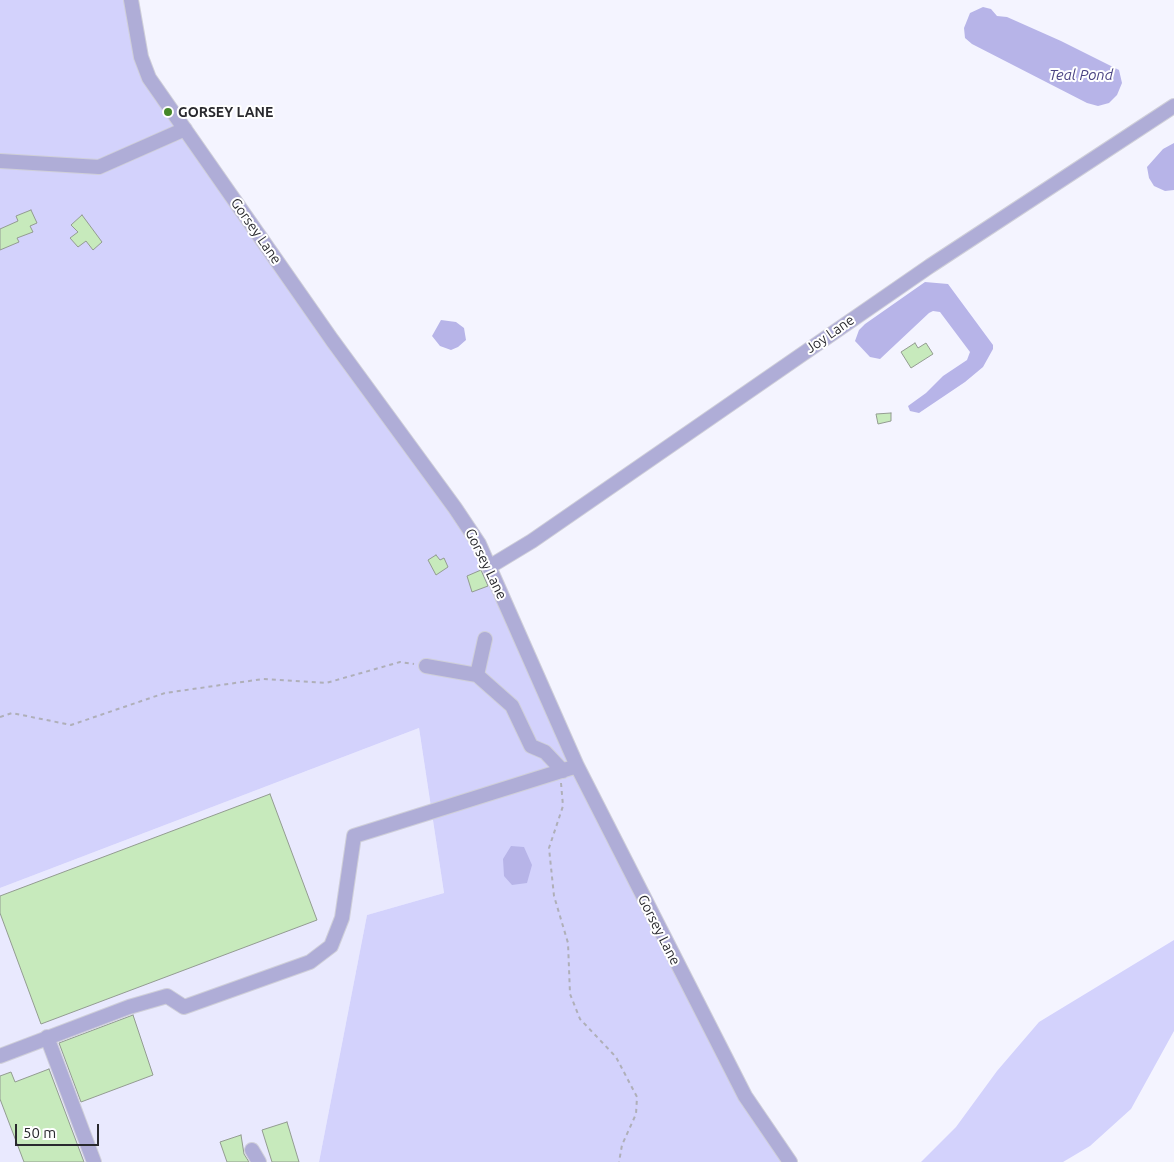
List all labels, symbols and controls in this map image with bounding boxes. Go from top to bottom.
water label: Teal Pond [1049,66,1113,84]
place label: GORSEY LANE [178,104,273,120]
marker: GORSEY LANE [162,106,174,118]
street label: Gorsey Lane [227,195,285,267]
street label: Joy Lane [803,311,857,357]
street label: Gorsey Lane [462,526,510,602]
street label: Gorsey Lane [634,892,684,968]
scale bar [18,1114,101,1146]
text: 50 m [23,1124,56,1141]

